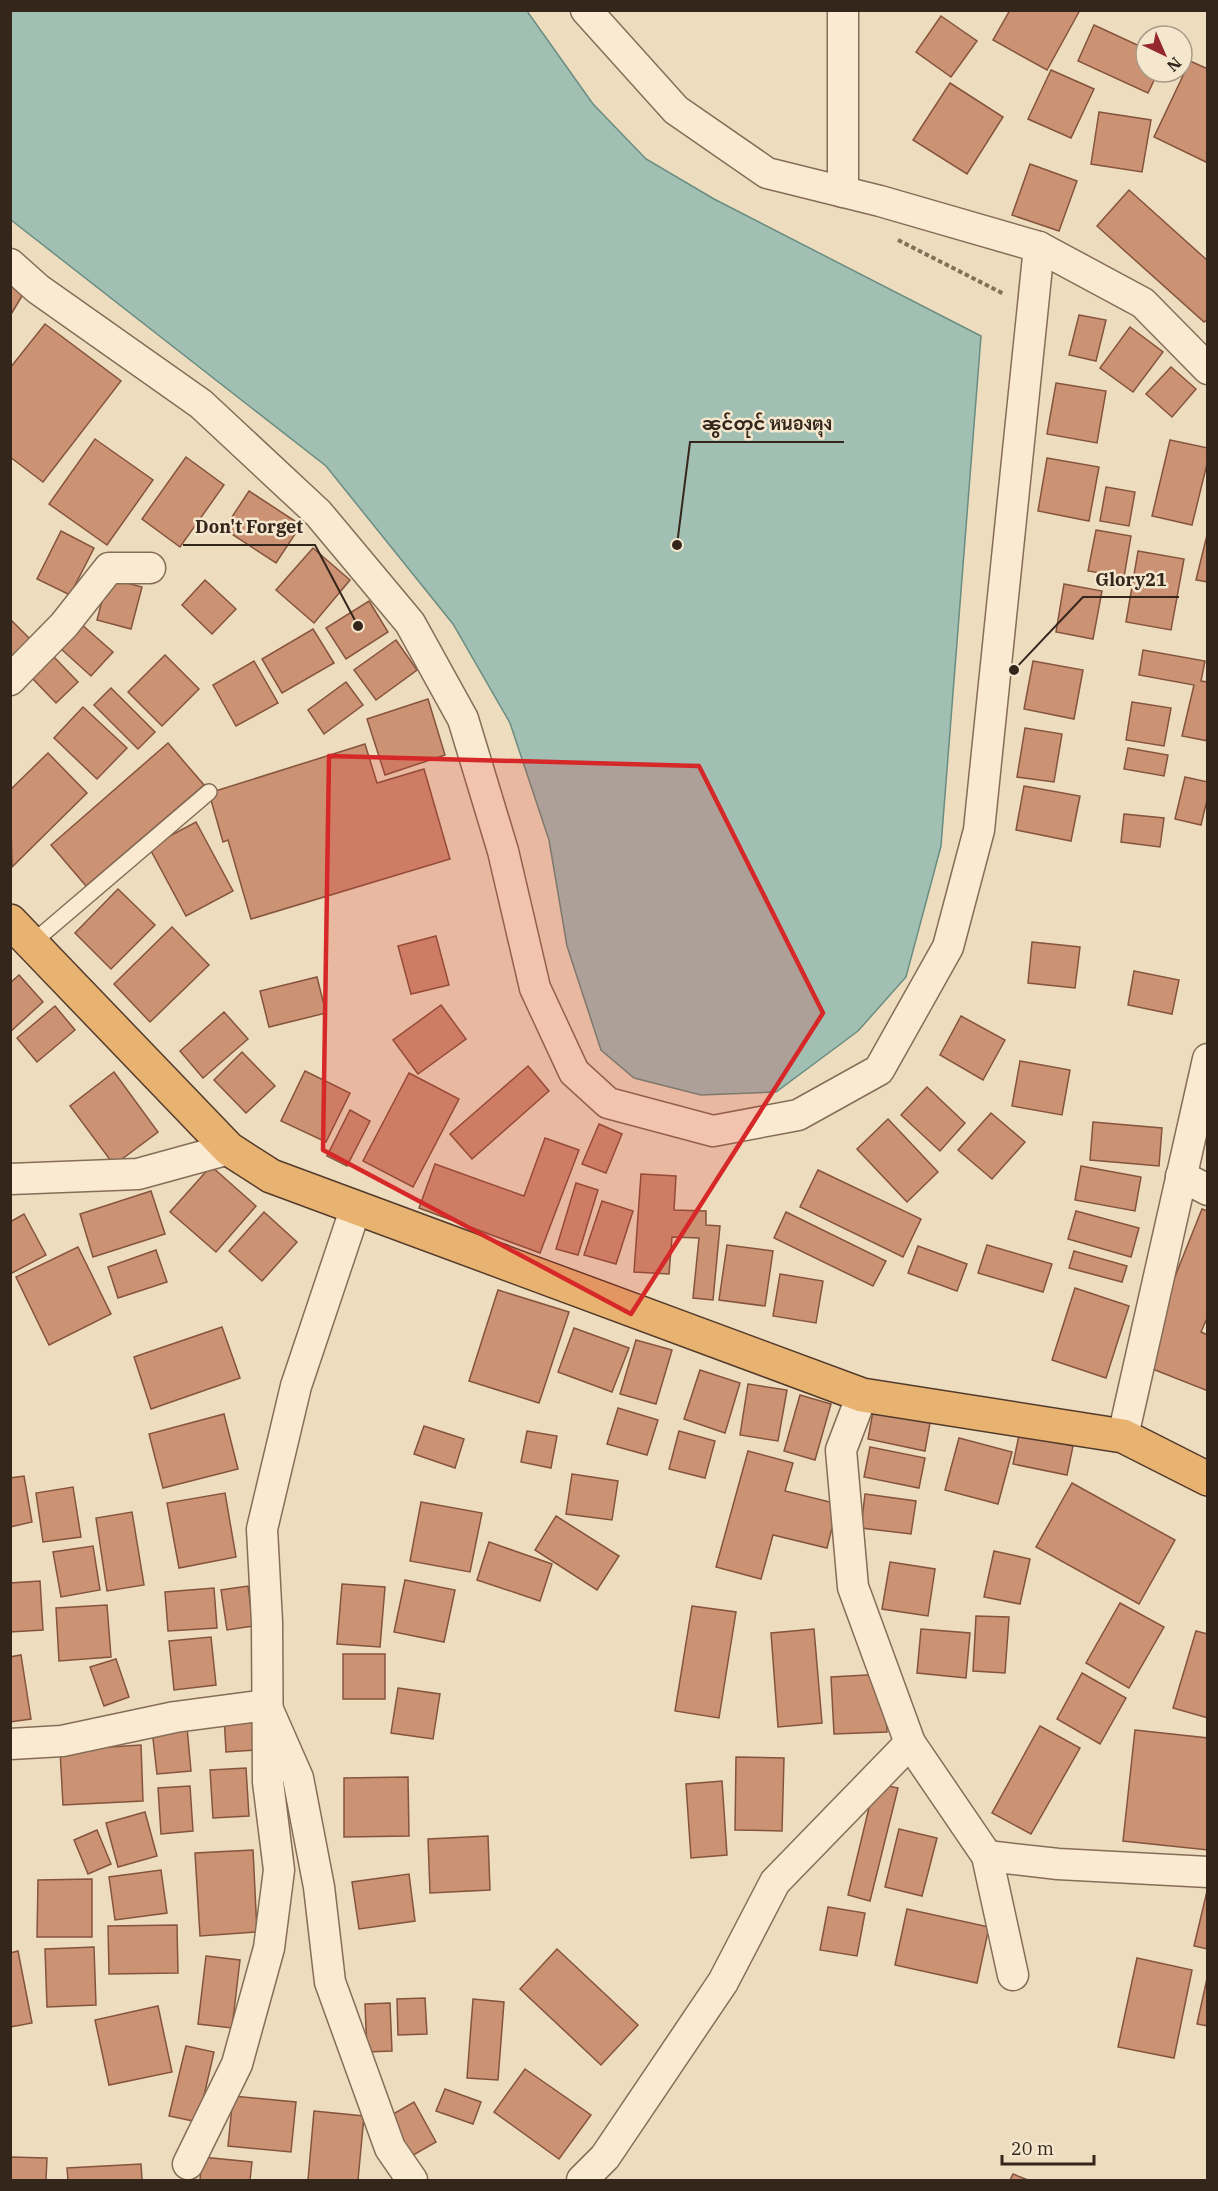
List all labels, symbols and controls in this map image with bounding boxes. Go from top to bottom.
north arrow [1134,24,1194,84]
text: N [1163,53,1186,76]
callout: ၼွင်တုင် หนองตุง [690,406,844,442]
text: ၼွင်တုင် หนองตุง [702,412,832,438]
callout: Don't Forget [183,509,315,545]
text: Don't Forget [195,515,303,538]
callout: Glory21 [1083,561,1179,597]
text: Glory21 [1095,568,1167,591]
scale bar [1002,2128,1094,2166]
text: 20 m [1011,2137,1054,2160]

